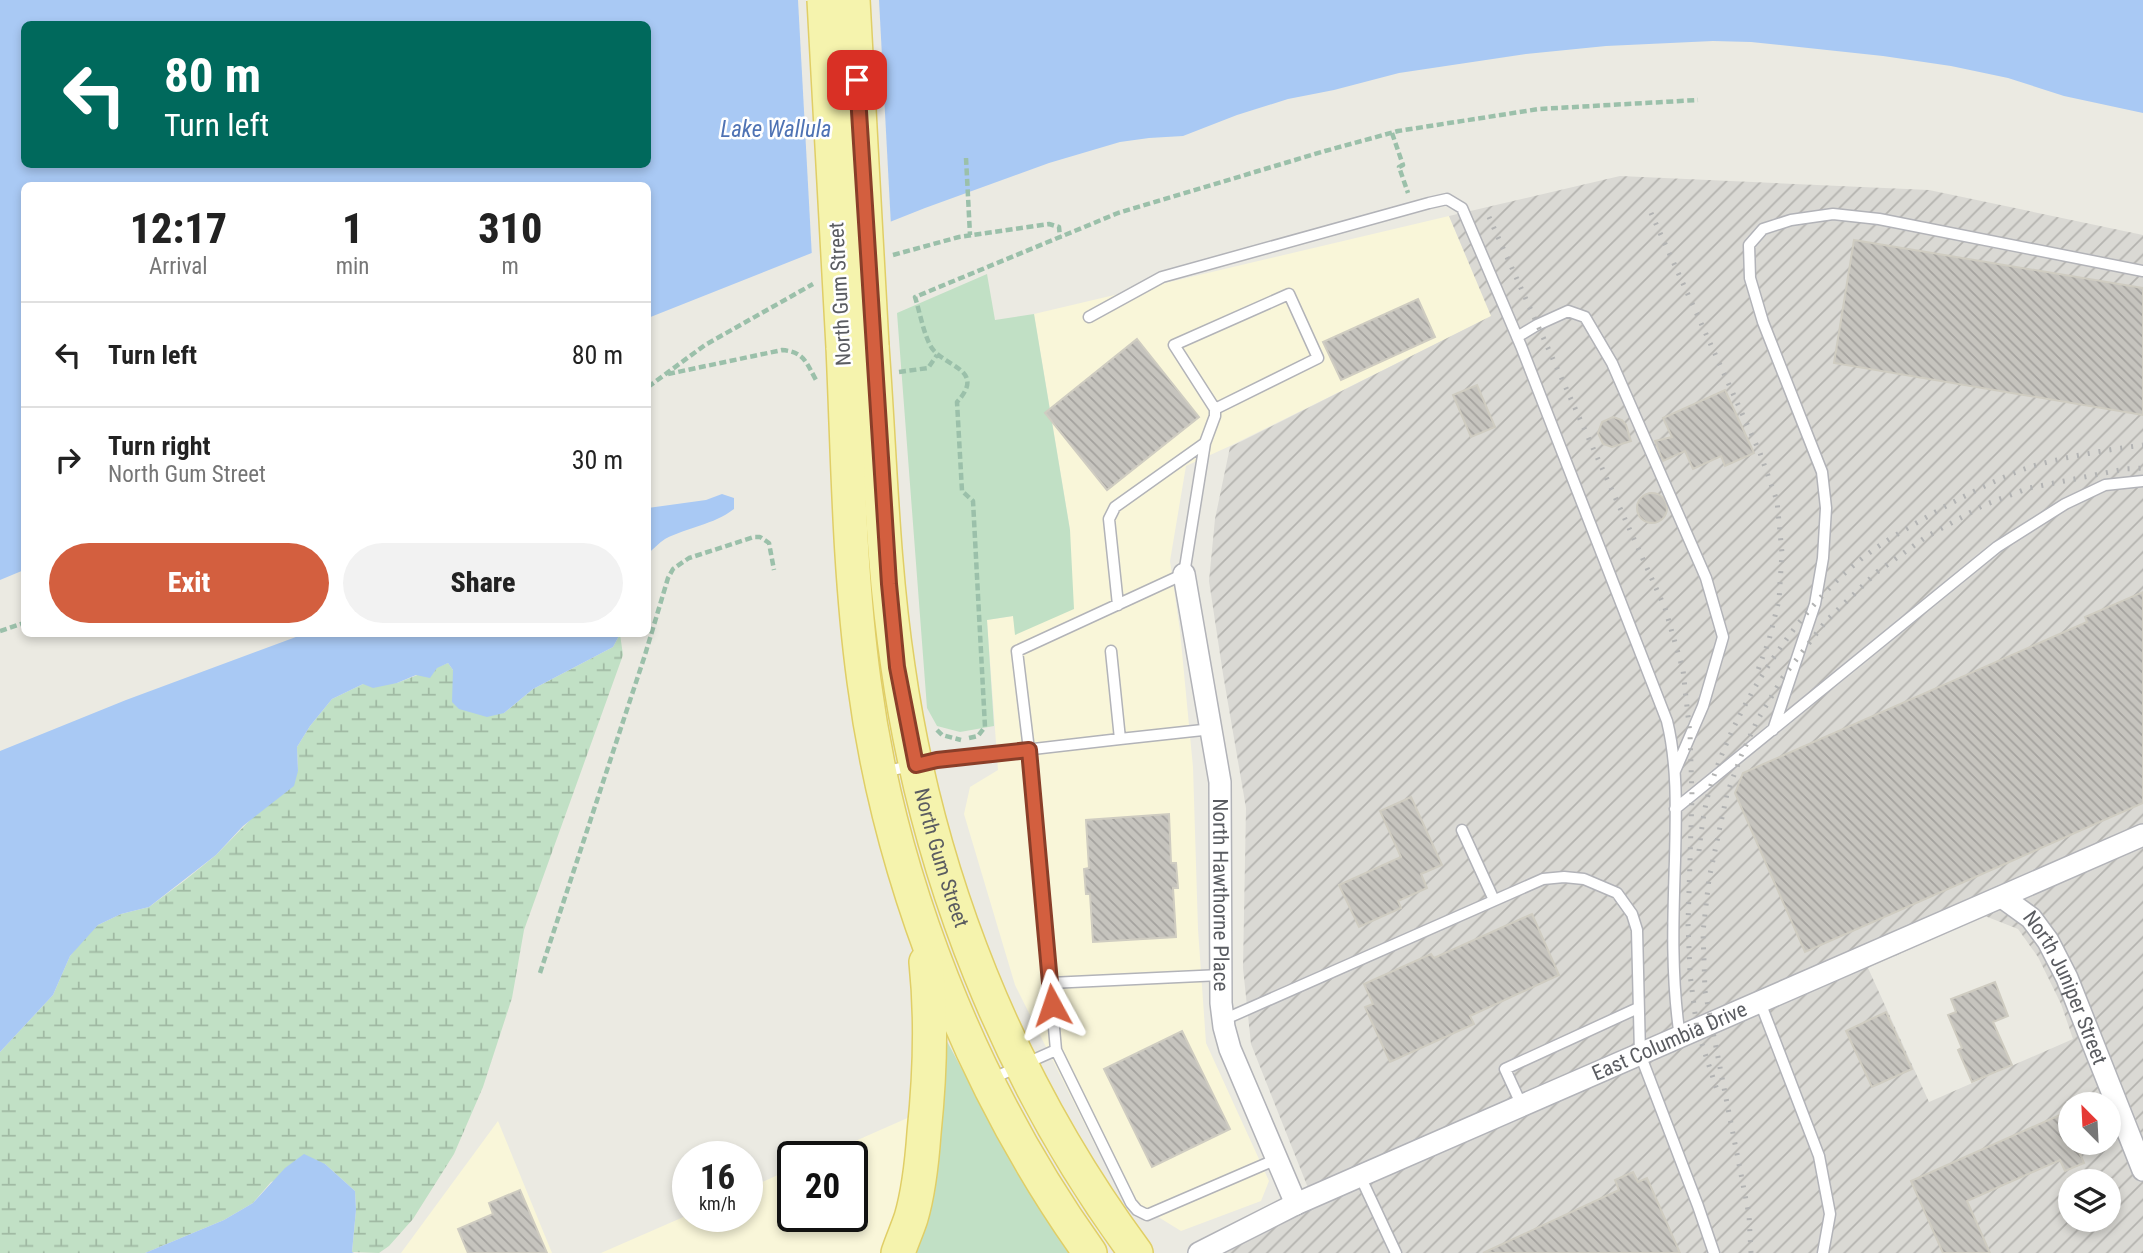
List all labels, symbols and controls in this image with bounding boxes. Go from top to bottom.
text: 80 m [164,47,261,104]
icon: left [49,49,140,140]
pin [827,50,887,110]
icon: arrive [838,61,876,99]
text: Turn left [164,106,269,144]
water label: Lake Wallula [721,116,831,143]
text: 12:17 [130,204,227,253]
text: 1 [342,204,363,253]
text: 310 [478,204,542,253]
street label: North Gum Street [824,221,856,367]
text: Arrival [149,253,208,280]
text: min [336,253,369,280]
text: m [502,253,519,280]
icon: left [49,336,87,374]
text: Turn left [108,340,197,370]
text: 80 m [572,340,623,370]
text: Turn right [108,431,210,461]
icon: right [49,441,87,479]
text: 30 m [572,445,623,475]
text: North Gum Street [108,461,266,488]
button: Exit [49,543,329,623]
button: Share [343,543,623,623]
street label: North Gum Street [909,786,974,931]
street label: North Hawthorne Place [1208,799,1233,991]
street label: North Juniper Street [2018,906,2112,1068]
position arrow [1015,968,1089,1042]
street label: East Columbia Drive [1588,997,1751,1085]
north arrow [2058,1092,2121,1155]
map controls [2058,1092,2121,1232]
speed limit sign: 20 [777,1141,868,1232]
text: 16 [700,1157,735,1198]
button: layers [2058,1169,2121,1232]
text: km/h [699,1193,736,1214]

